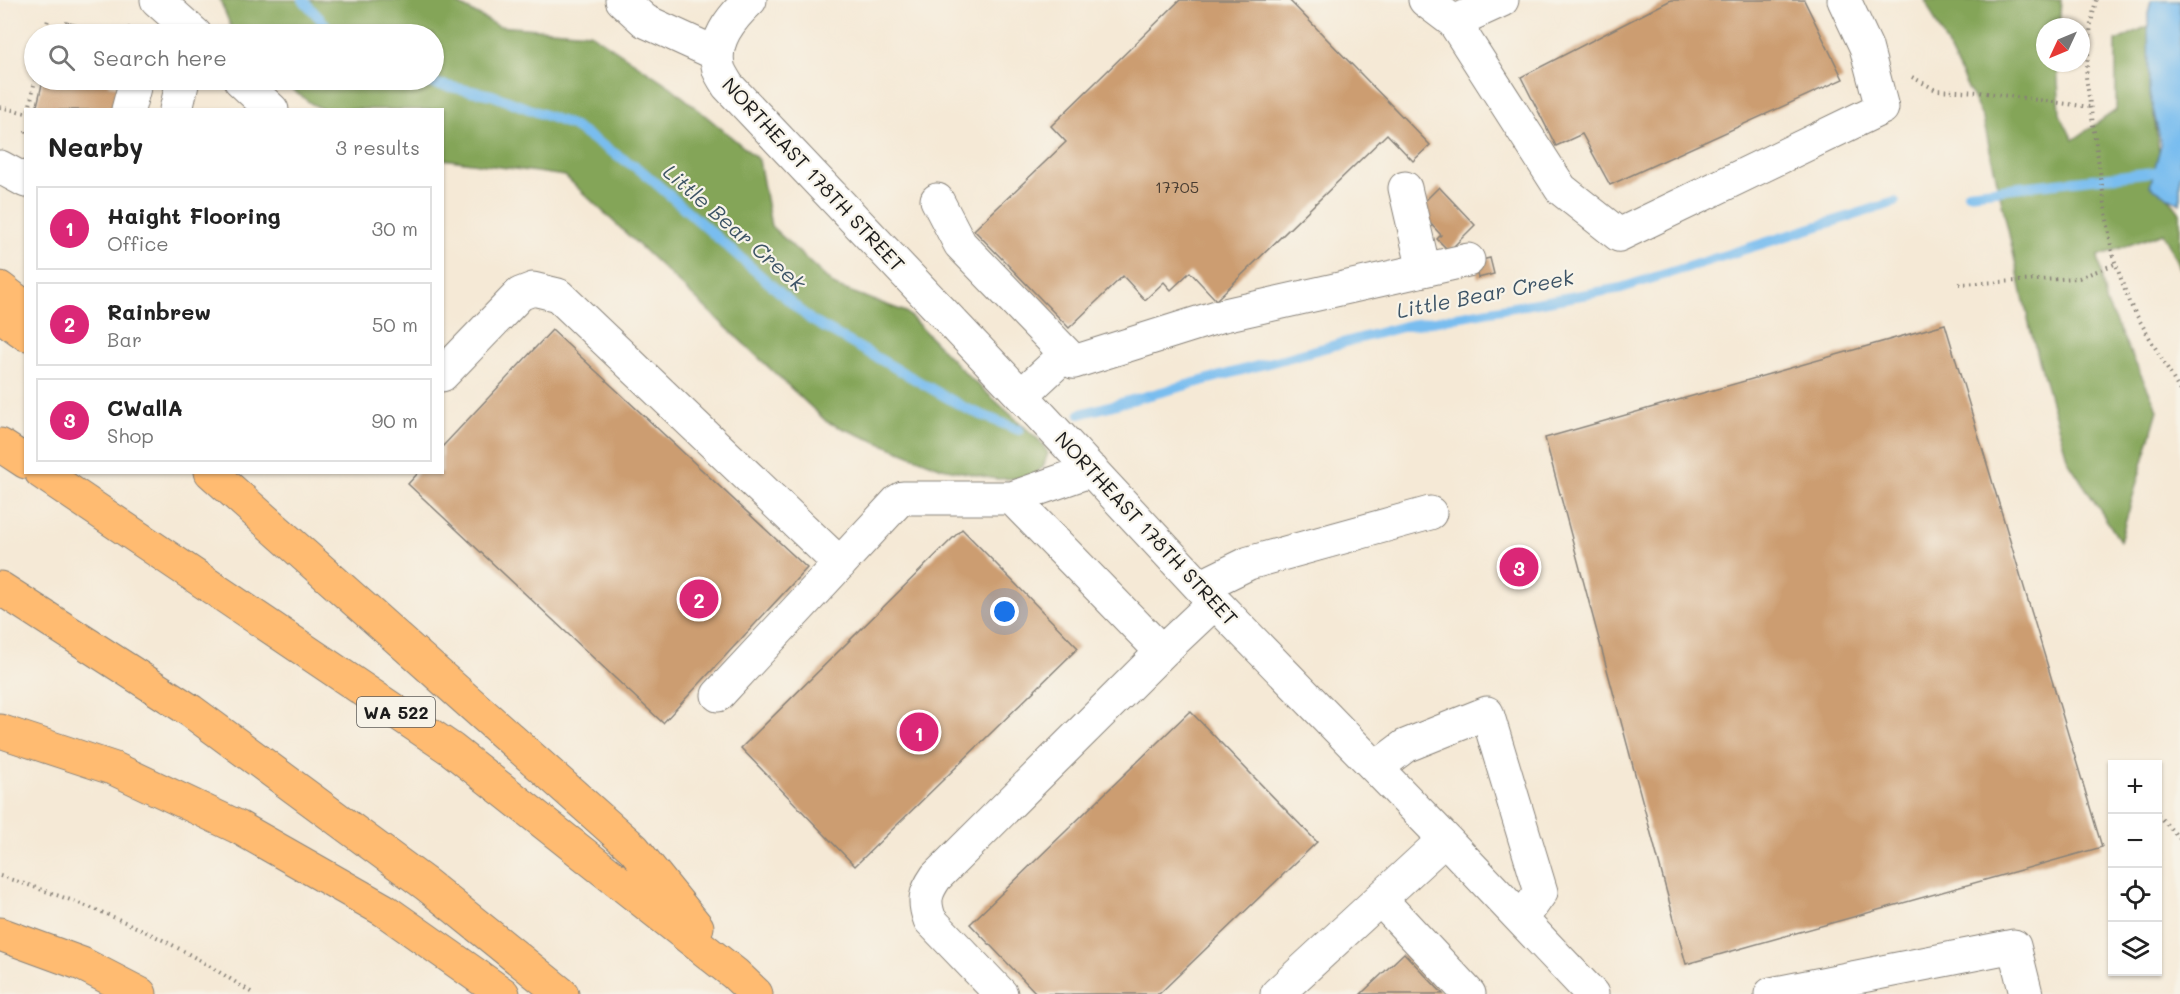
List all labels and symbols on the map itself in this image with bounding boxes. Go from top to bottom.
north arrow [2036,18,2090,72]
street label: NORTHEAST 178TH STREET [717,71,911,277]
water label: Little Bear Creek [658,158,812,297]
house number: 17705 [1155,176,1199,197]
water label: Little Bear Creek [1394,262,1577,323]
street label: NORTHEAST 178TH STREET [1050,425,1244,631]
pin: 3 [1500,544,1538,590]
pin: 2 [680,576,718,622]
your location [990,597,1019,626]
road number: WA 522 [357,697,435,727]
pin: 1 [900,710,938,754]

